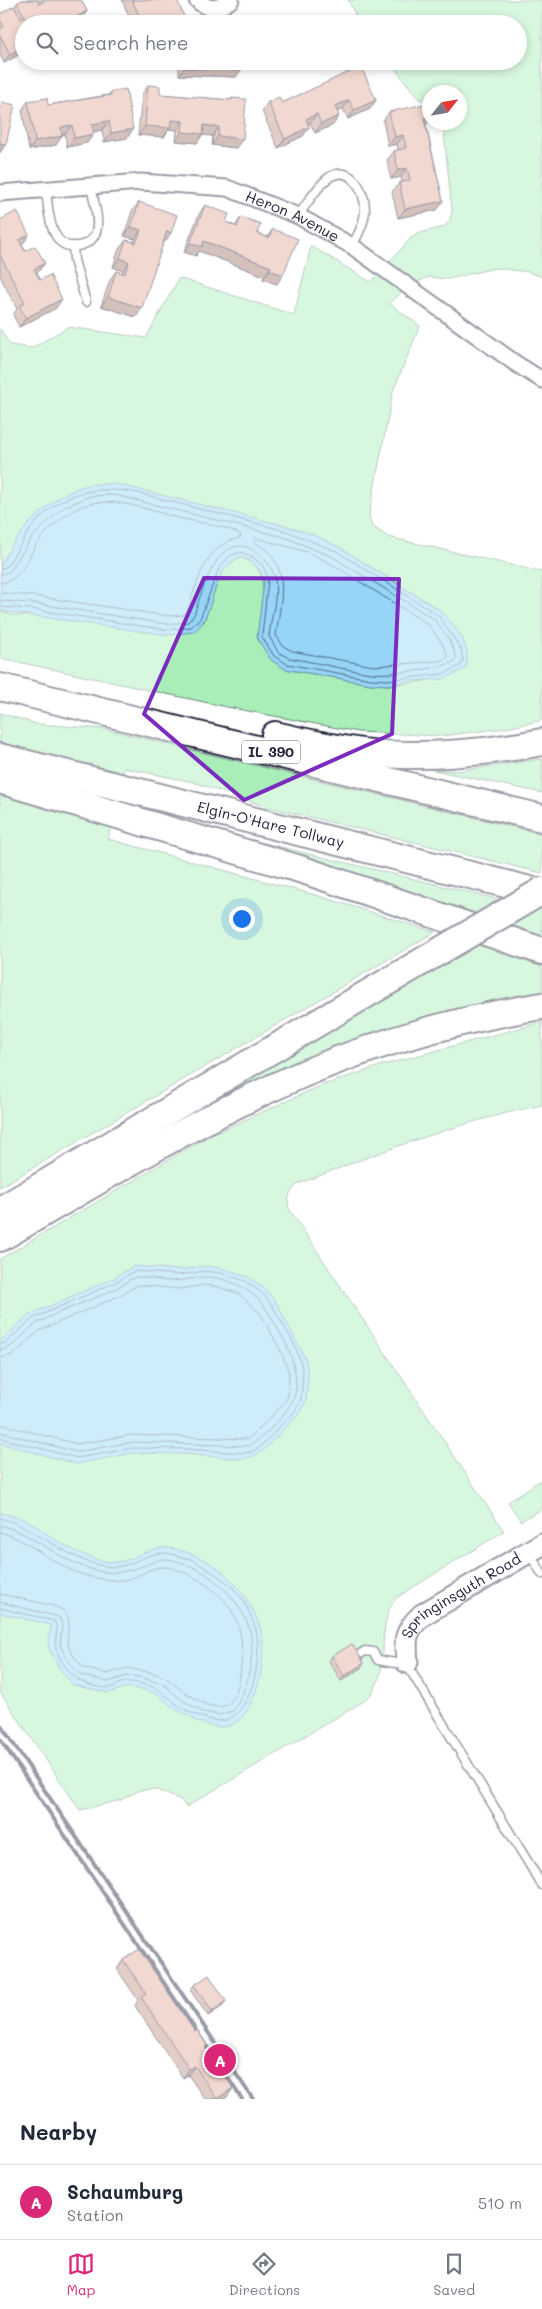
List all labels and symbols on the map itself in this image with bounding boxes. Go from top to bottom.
north arrow [422,85,467,130]
street label: Heron Avenue [243,185,343,246]
road number: IL 390 [242,740,300,764]
street label: Elgin-O'Hare Tollway [195,796,347,852]
your location [229,906,255,932]
street label: Springinsguth Road [396,1548,524,1641]
pin: A [204,2041,236,2079]

